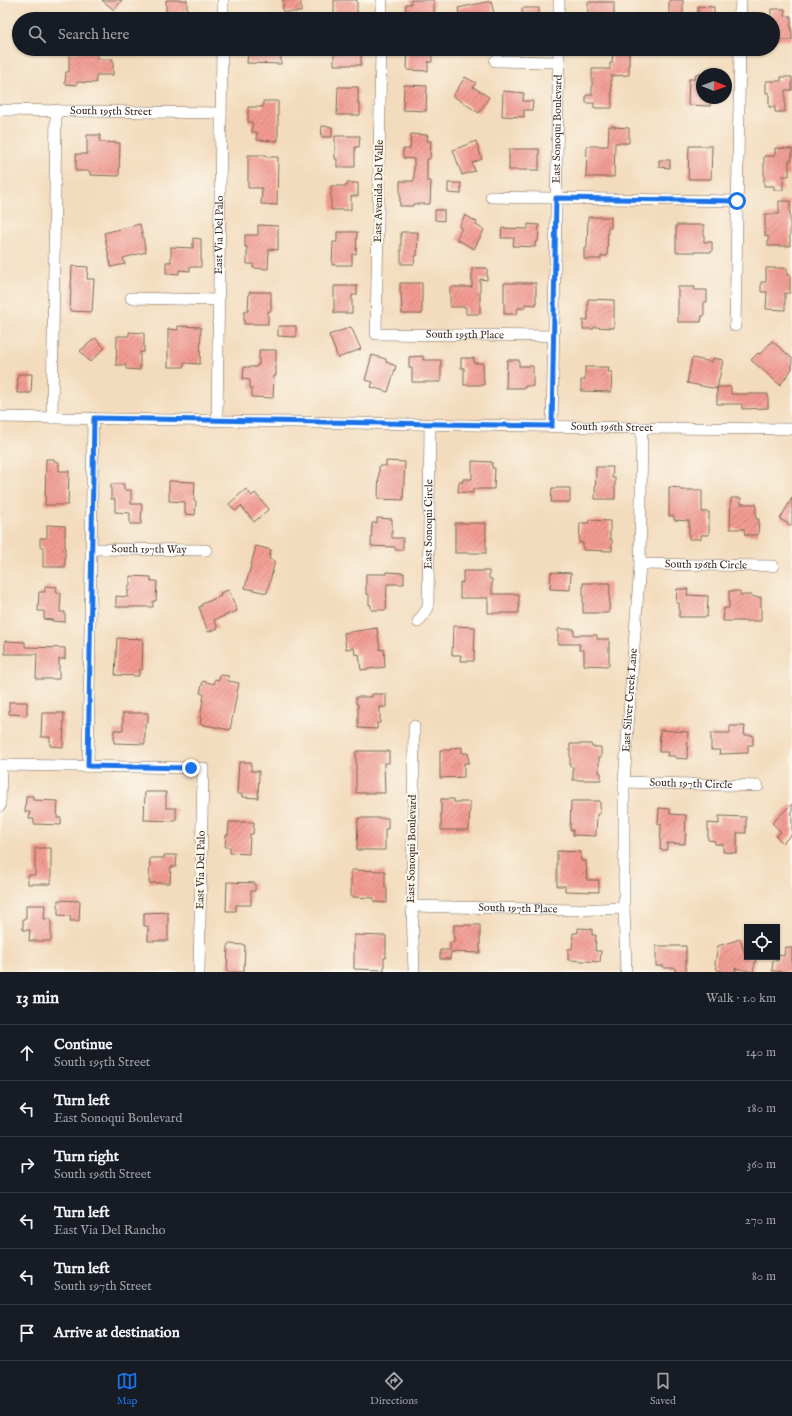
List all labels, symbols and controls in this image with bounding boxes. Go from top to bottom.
search box [12,12,780,56]
icon: search [26,23,48,45]
text: Search here [58,25,129,44]
north arrow [696,68,732,104]
street label: East Sonoqui Boulevard [550,74,566,184]
street label: South 195th Street [70,104,152,119]
street label: East Avenida Del Valle [371,139,387,243]
route start [728,192,746,210]
street label: East Via Del Palo [212,195,227,275]
street label: South 195th Place [426,328,504,342]
street label: South 196th Street [571,420,653,435]
street label: East Sonoqui Circle [421,479,436,569]
street label: South 197th Way [111,542,187,557]
street label: South 196th Circle [665,557,747,573]
street label: East Silver Creek Lane [619,648,641,753]
route end [182,759,200,777]
street label: South 197th Circle [649,776,733,792]
street label: East Sonoqui Boulevard [404,794,420,903]
street label: East Via Del Palo [193,830,209,910]
street label: South 197th Place [478,901,558,917]
map controls [744,924,780,960]
button: locate [744,924,780,960]
text: 13 min [16,988,59,1009]
text: Walk · 1.0 km [706,990,776,1007]
text: Continue [54,1035,112,1054]
icon: ahead [16,1042,38,1064]
text: 140 m [746,1044,776,1061]
text: South 195th Street [54,1054,150,1071]
text: Turn left [54,1091,110,1110]
icon: left [16,1098,38,1120]
text: 180 m [747,1100,776,1117]
text: East Sonoqui Boulevard [54,1110,182,1127]
text: Turn right [54,1147,119,1166]
icon: right [16,1154,38,1176]
text: 360 m [746,1156,776,1173]
text: South 196th Street [54,1166,151,1183]
text: Turn left [54,1203,110,1222]
icon: left [16,1210,38,1232]
text: 270 m [745,1212,776,1229]
text: East Via Del Rancho [54,1222,166,1239]
text: Turn left [54,1259,110,1278]
icon: left [16,1266,38,1288]
text: 80 m [752,1268,776,1285]
text: South 197th Street [54,1278,152,1295]
icon: arrive [16,1322,38,1344]
text: Arrive at destination [54,1323,180,1342]
tab: Map [116,1370,138,1408]
tab: Directions [370,1370,418,1408]
tab: Saved [650,1370,676,1408]

